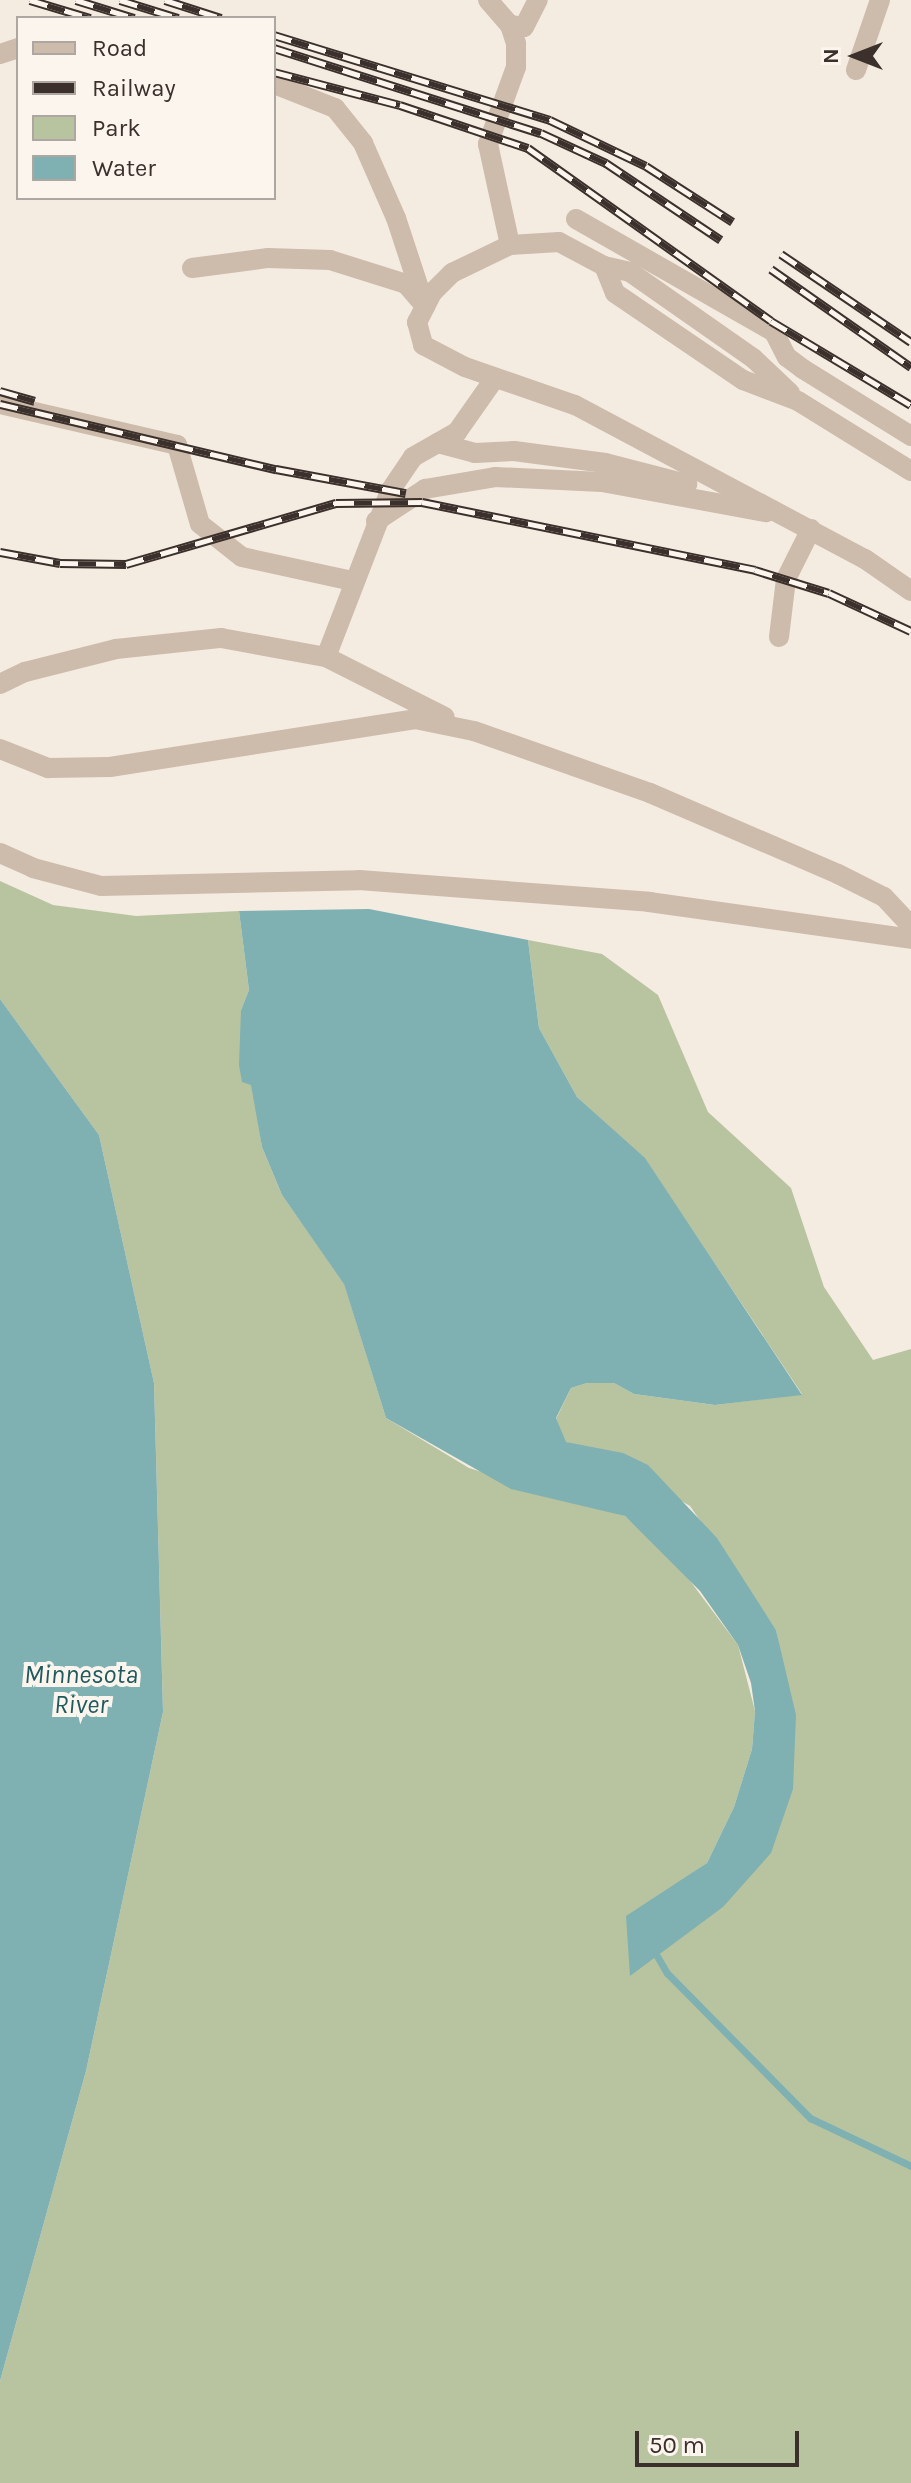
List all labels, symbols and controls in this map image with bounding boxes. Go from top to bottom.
legend [16,16,276,200]
north arrow [815,16,895,96]
text: Road [92,34,147,62]
text: N [818,48,844,64]
text: Railway [92,74,176,102]
text: Park [92,114,141,142]
text: Water [92,154,156,182]
water label: Minnesota River [24,1659,138,1720]
scale bar [639,2415,803,2465]
text: 50 m [649,2431,705,2459]

